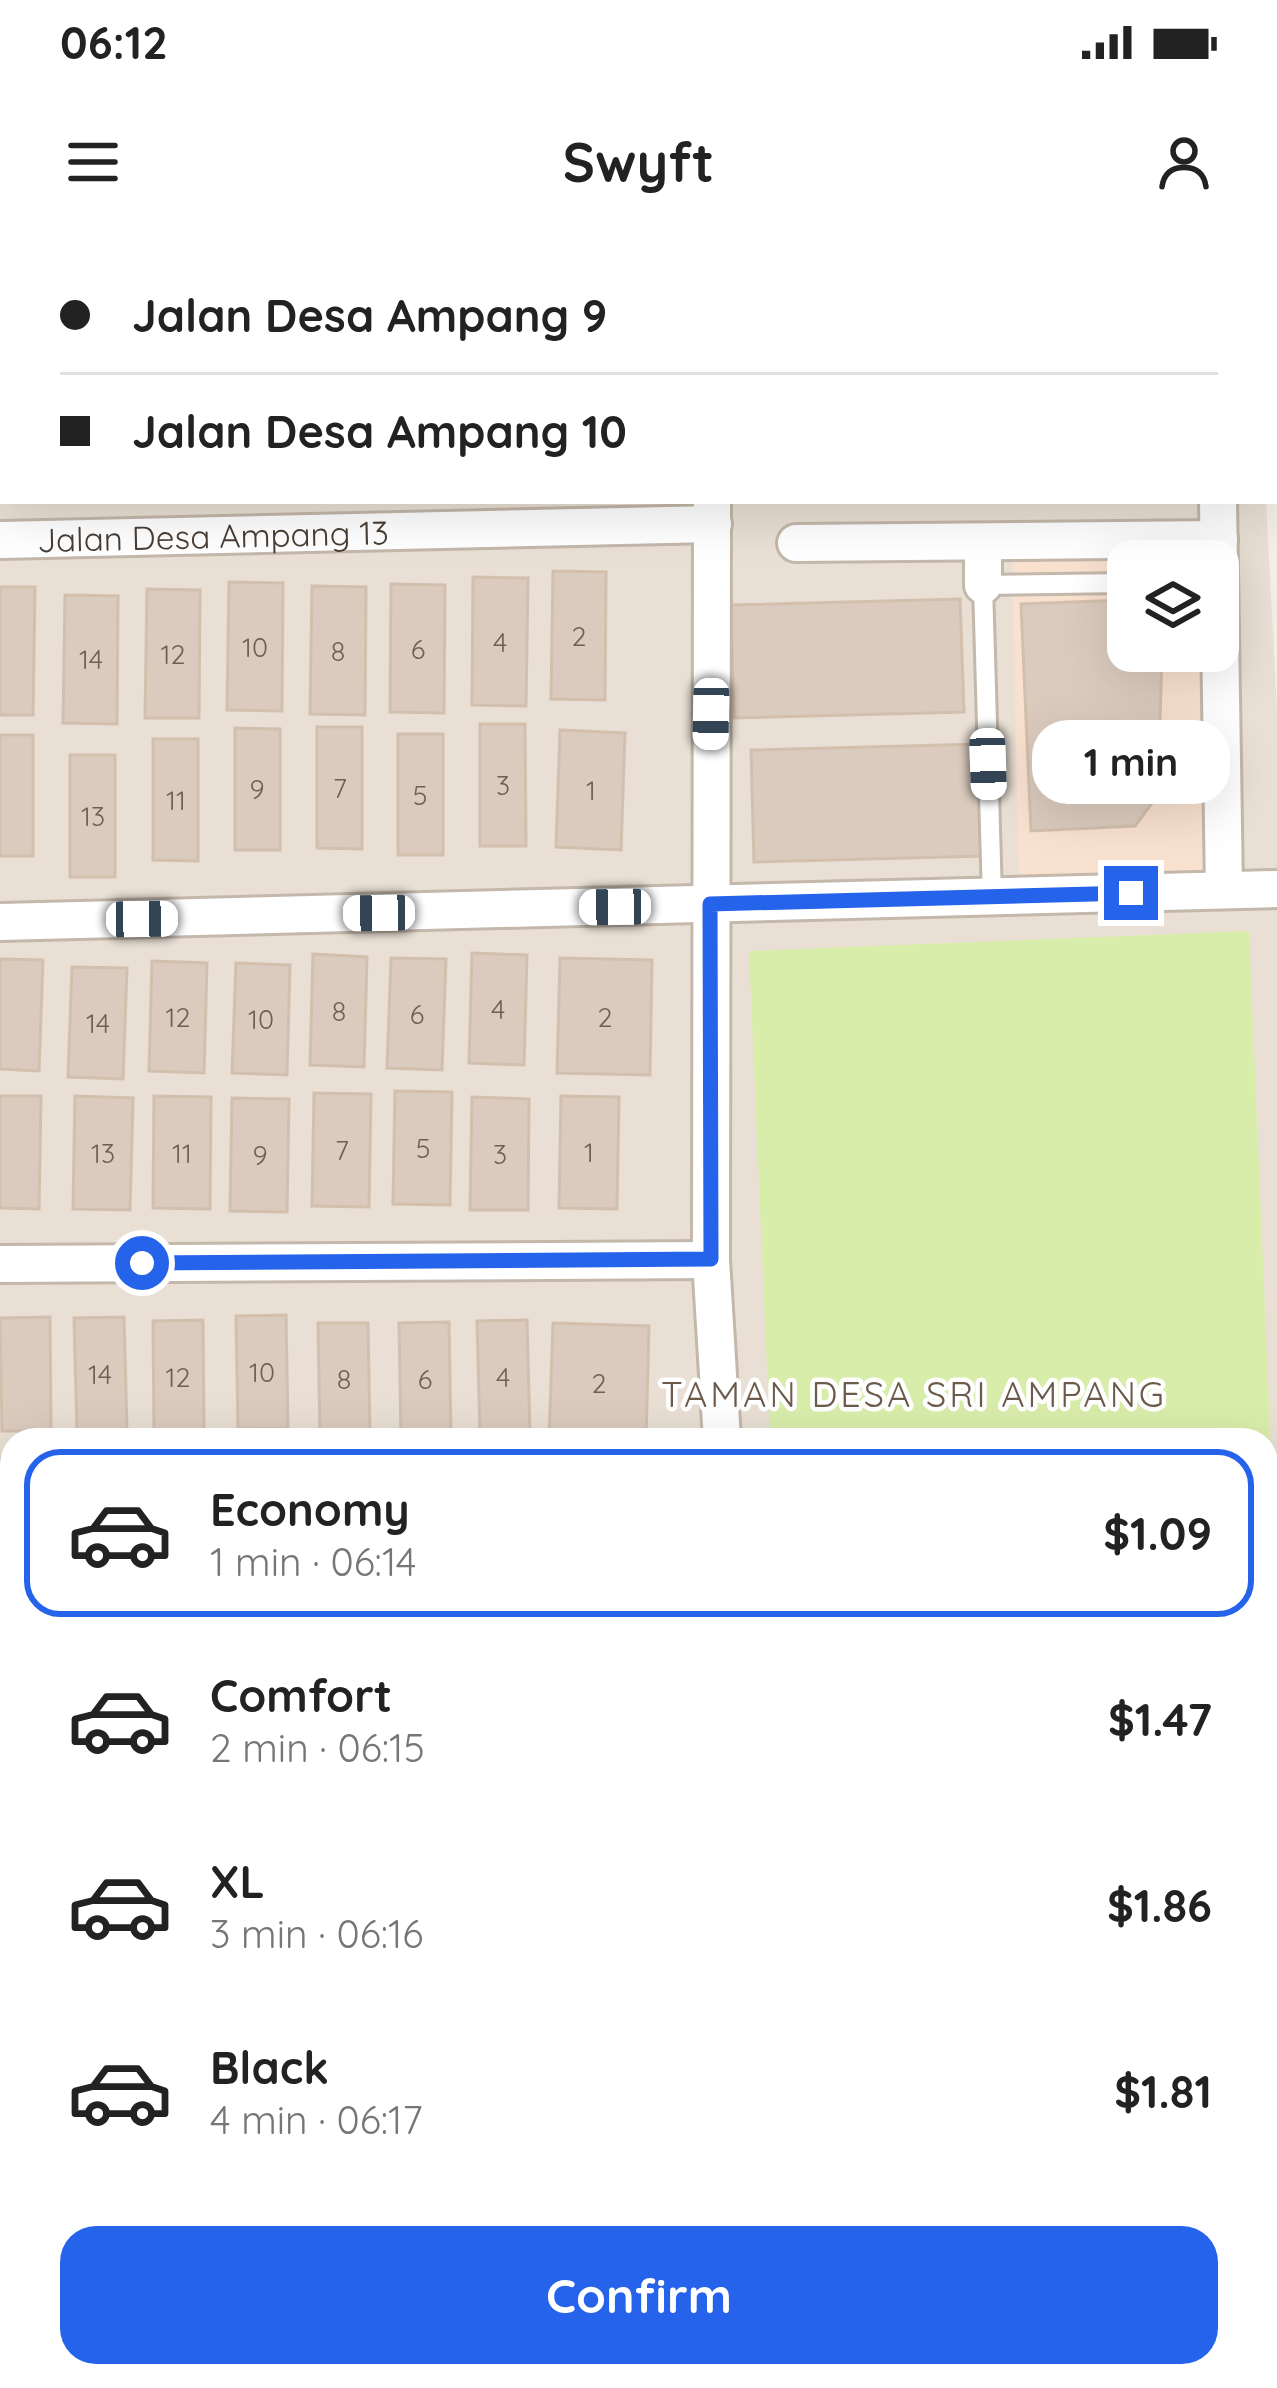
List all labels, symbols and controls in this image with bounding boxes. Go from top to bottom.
text: 06:12 [60,14,168,70]
text: Swyft [563,128,714,196]
icon: menu [60,129,126,195]
icon: person [1151,129,1217,195]
text: Jalan Desa Ampang 9 [132,287,607,343]
text: Jalan Desa Ampang 10 [132,403,627,459]
street label: Jalan Desa Ampang 13 [37,511,389,560]
map controls [1107,540,1239,672]
button: layers [1107,540,1239,672]
house number: 2 [572,619,586,653]
house number: 4 [493,625,507,659]
house number: 10 [242,630,268,664]
house number: 6 [411,632,425,666]
house number: 8 [331,634,345,668]
house number: 12 [161,637,185,671]
house number: 14 [79,642,103,676]
car [692,678,730,750]
callout: 1 min [1032,719,1230,803]
car [969,727,1007,801]
text: 1 min [1084,737,1178,786]
house number: 3 [496,768,510,802]
house number: 7 [333,771,347,805]
house number: 9 [249,772,265,806]
house number: 1 [586,773,596,807]
house number: 5 [413,778,427,812]
house number: 11 [166,783,186,817]
house number: 13 [81,799,105,833]
route end [1104,866,1158,920]
car [579,888,651,926]
car [343,894,415,932]
car [106,900,178,938]
house number: 4 [491,992,505,1026]
house number: 8 [332,994,346,1028]
house number: 6 [410,997,424,1031]
house number: 12 [166,1000,190,1034]
house number: 2 [598,1000,612,1034]
house number: 10 [248,1002,274,1036]
house number: 14 [86,1006,110,1040]
house number: 5 [416,1131,430,1165]
house number: 7 [335,1133,349,1167]
house number: 1 [584,1135,594,1169]
house number: 13 [91,1136,115,1170]
house number: 11 [172,1136,192,1170]
house number: 3 [493,1137,507,1171]
house number: 9 [252,1138,268,1172]
route start [115,1236,169,1290]
house number: 10 [249,1355,275,1389]
house number: 14 [88,1357,112,1391]
house number: 12 [166,1360,190,1394]
house number: 4 [496,1360,510,1394]
house number: 8 [337,1362,351,1396]
house number: 6 [418,1362,432,1396]
house number: 2 [592,1366,606,1400]
district label: TAMAN DESA SRI AMPANG [661,1371,1167,1416]
icon: car [66,1479,174,1587]
text: Economy [210,1481,410,1537]
text: $1.09 [1103,1505,1212,1561]
text: 1 min · 06:14 [210,1537,416,1586]
icon: car [66,1665,174,1773]
text: Comfort [210,1667,392,1723]
text: $1.47 [1108,1691,1212,1747]
text: 2 min · 06:15 [210,1723,425,1772]
icon: car [66,1851,174,1959]
text: XL [210,1853,265,1909]
text: $1.86 [1107,1877,1212,1933]
text: 3 min · 06:16 [210,1909,423,1958]
icon: car [66,2037,174,2145]
text: Black [210,2039,329,2095]
text: $1.81 [1114,2063,1212,2119]
text: 4 min · 06:17 [210,2095,422,2144]
button: Confirm [60,2226,1218,2364]

